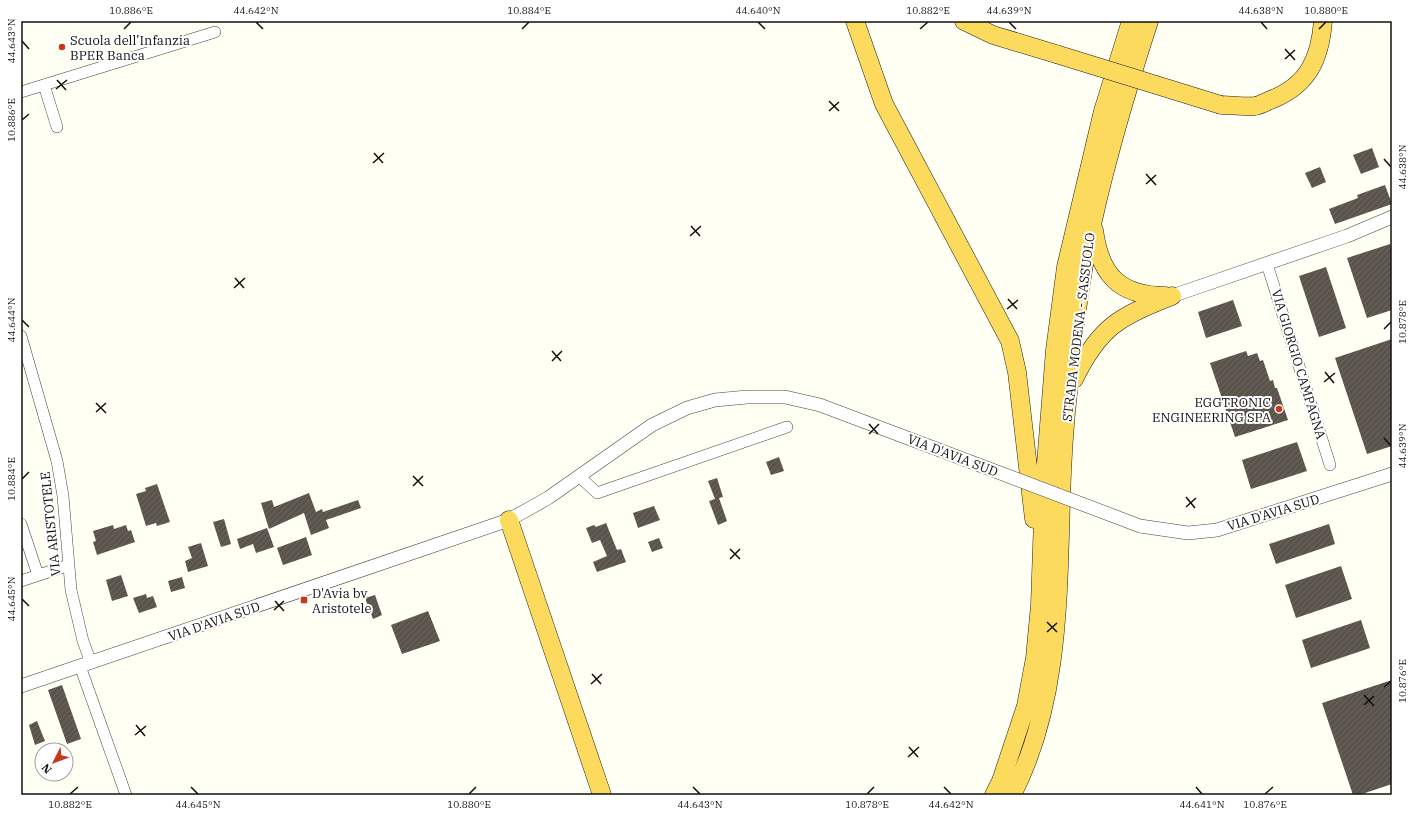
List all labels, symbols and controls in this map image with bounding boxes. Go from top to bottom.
text: 10.886°E [109,4,153,17]
text: 44.642°N [233,4,279,17]
text: 10.884°E [507,4,551,17]
text: 44.640°N [735,4,781,17]
text: 10.882°E [906,4,950,17]
text: 44.639°N [986,4,1032,17]
text: 44.638°N [1238,4,1284,17]
text: 10.880°E [1304,4,1348,17]
text: 44.643°N [5,18,18,64]
place label: Scuola dell’Infanzia BPER Banca [70,32,190,64]
marker: Scuola dell’Infanzia BPER Banca [57,42,67,52]
text: 10.886°E [5,98,18,142]
text: 44.638°N [1396,144,1409,190]
street label: STRADA MODENA - SASSUOLO [1058,232,1099,422]
street label: VIA GIORGIO CAMPAGNA [1268,287,1329,441]
text: 44.644°N [5,297,18,343]
text: 10.878°E [1396,300,1409,344]
place label: EGGTRONIC ENGINEERING SPA [1152,394,1271,426]
marker: EGGTRONIC ENGINEERING SPA [1274,404,1284,414]
text: 44.639°N [1396,423,1409,469]
street label: VIA D'AVIA SUD [905,430,1001,481]
text: 10.884°E [5,457,18,501]
street label: VIA ARISTOTELE [37,471,64,577]
street label: VIA D'AVIA SUD [1225,490,1321,535]
text: 44.645°N [5,576,18,622]
place label: D'Avia bv Aristotele [312,585,371,617]
marker: D'Avia bv Aristotele [299,595,309,605]
street label: VIA D'AVIA SUD [166,598,262,645]
text: 10.876°E [1396,659,1409,703]
north arrow [34,742,74,782]
text: N [38,761,55,777]
text: 10.882°E [48,798,92,811]
text: 44.645°N [175,798,221,811]
text: 10.880°E [447,798,491,811]
text: 44.643°N [677,798,723,811]
text: 10.878°E [845,798,889,811]
text: 44.642°N [928,798,974,811]
text: 44.641°N [1179,798,1225,811]
text: 10.876°E [1243,798,1287,811]

